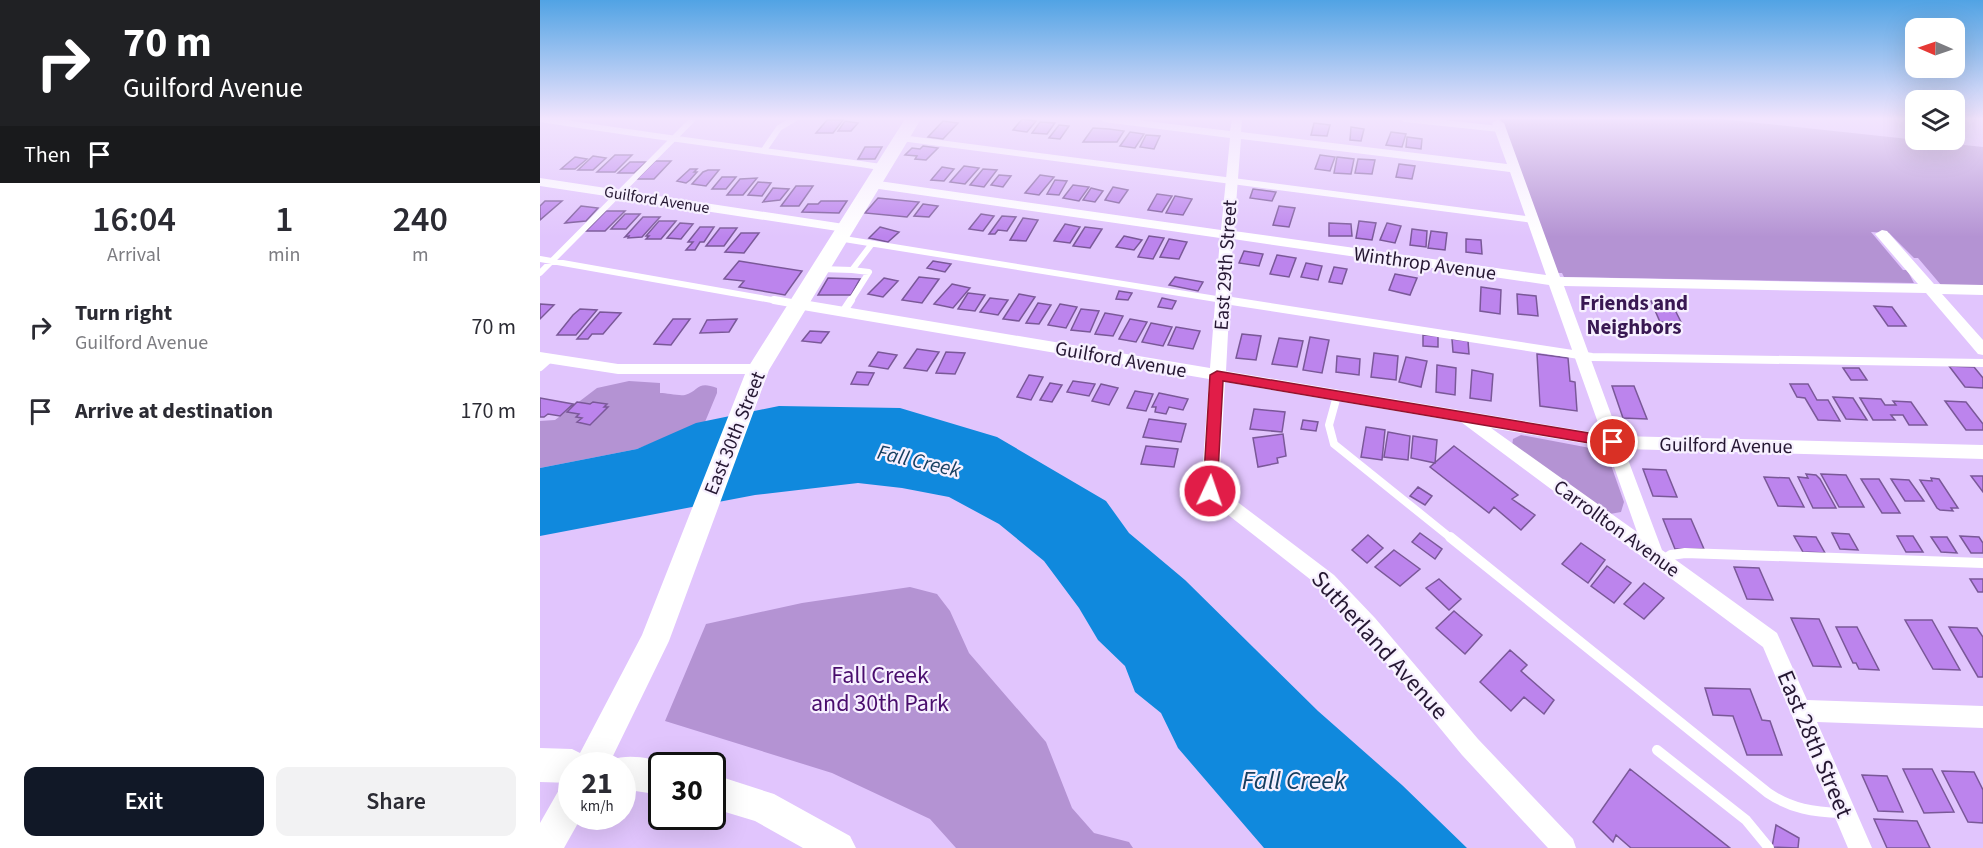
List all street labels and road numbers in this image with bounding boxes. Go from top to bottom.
street label: Guilford Avenue [602,181,711,219]
street label: East 29th Street [1207,199,1245,331]
street label: Winthrop Avenue [1352,240,1498,288]
street label: Guilford Avenue [1053,335,1189,385]
street label: East 30th Street [697,367,773,499]
street label: Guilford Avenue [1659,431,1793,461]
street label: Carrollton Avenue [1547,473,1685,584]
street label: Sutherland Avenue [1303,563,1456,728]
street label: East 28th Street [1768,665,1861,823]

